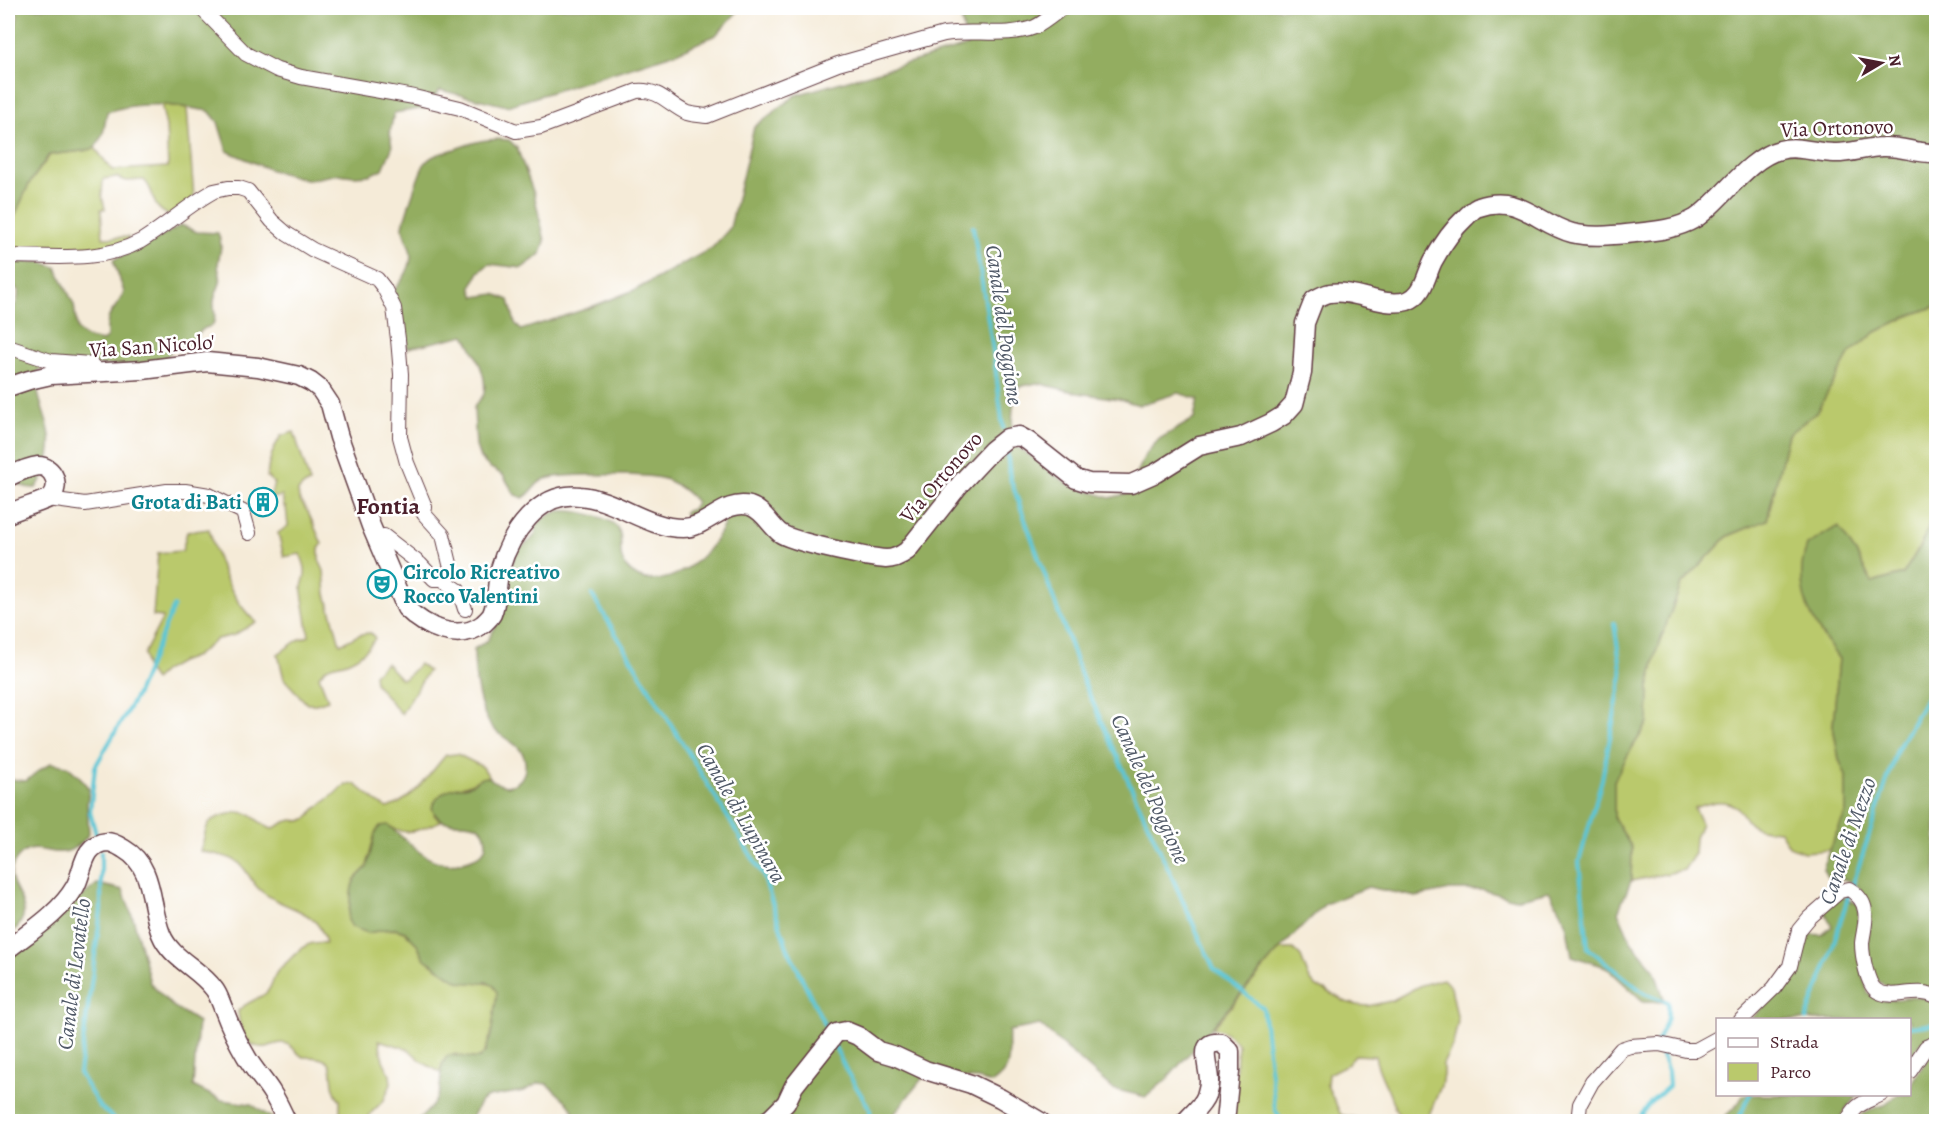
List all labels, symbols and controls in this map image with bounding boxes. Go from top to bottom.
north arrow [1851,33,1911,93]
text: N [1883,53,1907,69]
street label: Via Ortonovo [1779,112,1894,144]
water label: Canale del Poggione [978,243,1030,407]
street label: Via San Nicolo' [87,328,216,364]
street label: Via Ortonovo [893,425,989,530]
building icon: Grota di Bati [247,486,279,518]
place label: Grota di Bati [131,488,242,516]
district label: Fontia [356,490,420,522]
place label: Circolo Ricreativo Rocco Valentini [403,558,560,610]
theatre icon: Circolo Ricreativo Rocco Valentini [366,568,398,600]
water label: Canale del Poggione [1104,709,1196,869]
water label: Canale di Lupinara [689,738,793,888]
water label: Canale di Mezzo [1812,773,1884,909]
water label: Canale di Levatello [50,897,98,1051]
legend [1716,1018,1911,1096]
text: Strada [1770,1030,1819,1054]
text: Parco [1770,1060,1811,1084]

